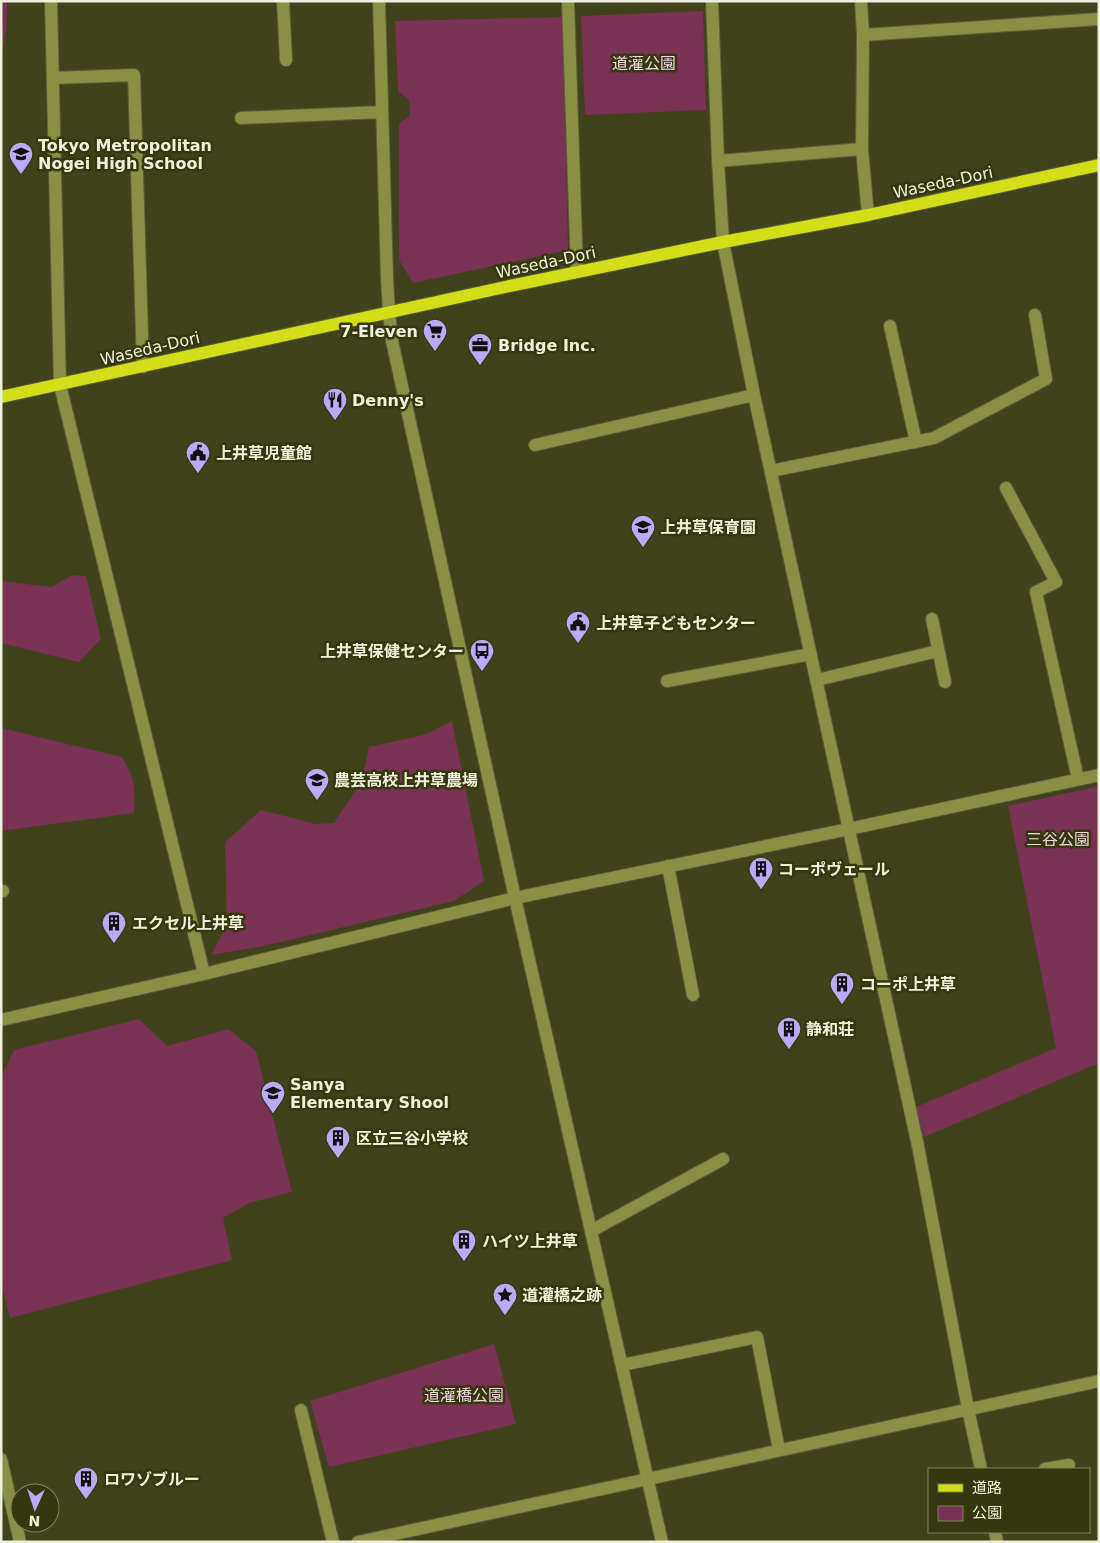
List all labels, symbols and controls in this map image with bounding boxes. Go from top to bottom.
park label: 道灌公園 [612,54,676,73]
place label: Tokyo Metropolitan Nogei High School [38,136,212,173]
school or university icon: Tokyo Metropolitan Nogei High School [8,141,34,175]
street label: Waseda-Dori [891,163,995,202]
street label: Waseda-Dori [494,243,598,282]
supermarket icon: 7-Eleven [422,318,448,352]
place label: 7-Eleven [340,322,418,341]
street label: Waseda-Dori [98,328,202,369]
office icon: Bridge Inc. [467,332,493,366]
place label: Bridge Inc. [498,336,596,355]
restaurant icon: Denny's [322,387,348,421]
place label: Denny's [352,391,424,410]
public building icon: 上井草児童館 [185,440,211,474]
place label: 上井草児童館 [216,444,312,463]
school or university icon: 上井草保育園 [630,514,656,548]
place label: 上井草保育園 [660,518,756,537]
public building icon: 上井草子どもセンター [565,610,591,644]
place label: 上井草子どもセンター [596,614,756,633]
bus stop icon: 上井草保健センター [469,638,495,672]
place label: 上井草保健センター [320,642,464,661]
school or university icon: 農芸高校上井草農場 [304,767,330,801]
place label: 農芸高校上井草農場 [334,771,478,790]
park label: 三谷公園 [1026,830,1090,849]
building icon: コーポヴェール [748,856,774,890]
place label: コーポヴェール [778,860,890,879]
building icon: エクセル上井草 [101,910,127,944]
place label: エクセル上井草 [132,914,244,933]
building icon: コーポ上井草 [829,971,855,1005]
place label: コーポ上井草 [860,975,956,994]
building icon: 静和荘 [776,1016,802,1050]
place label: 静和荘 [806,1020,854,1039]
place label: Sanya Elementary Shool [290,1075,449,1112]
school or university icon: Sanya Elementary Shool [260,1080,286,1114]
building icon: 区立三谷小学校 [325,1125,351,1159]
place label: 区立三谷小学校 [356,1129,468,1148]
building icon: ハイツ上井草 [451,1228,477,1262]
place label: ハイツ上井草 [482,1232,578,1251]
place icon: 道灌橋之跡 [492,1282,518,1316]
place label: 道灌橋之跡 [522,1286,602,1305]
park label: 道灌橋公園 [424,1386,504,1405]
building icon: ロワゾブルー [73,1466,99,1500]
legend [928,1468,1090,1533]
place label: ロワゾブルー [104,1470,200,1489]
text: 道路 [972,1479,1002,1497]
north arrow [10,1483,60,1533]
text: 公園 [972,1504,1002,1522]
text: N [28,1513,41,1529]

